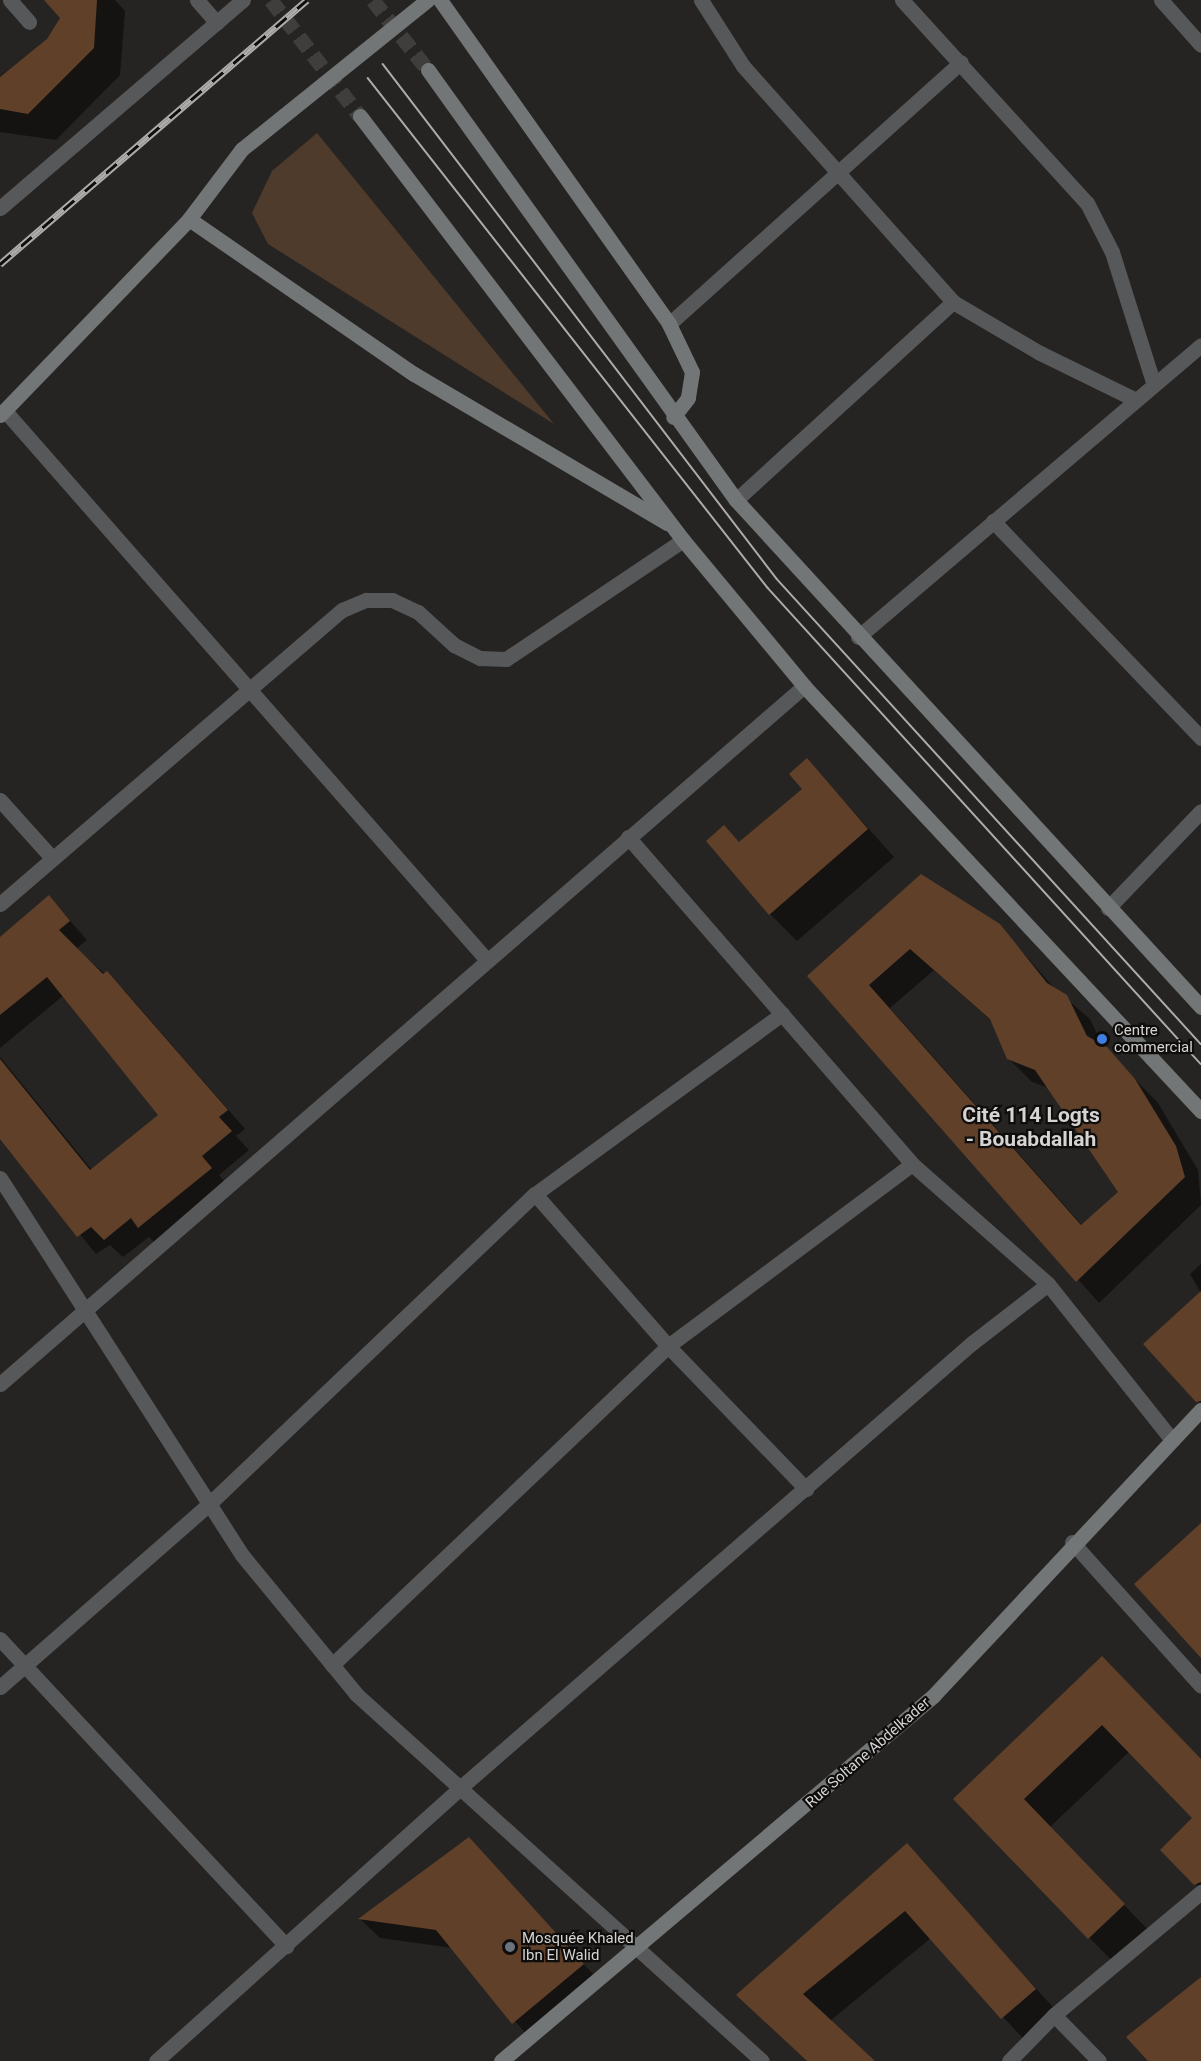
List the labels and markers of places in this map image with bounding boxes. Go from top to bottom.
place label: Centre commercial [1114,1021,1193,1056]
marker: Centre commercial [1095,1032,1109,1046]
place label: Mosquée Khaled Ibn El Walid [522,1929,634,1964]
marker: Mosquée Khaled Ibn El Walid [503,1940,517,1954]

